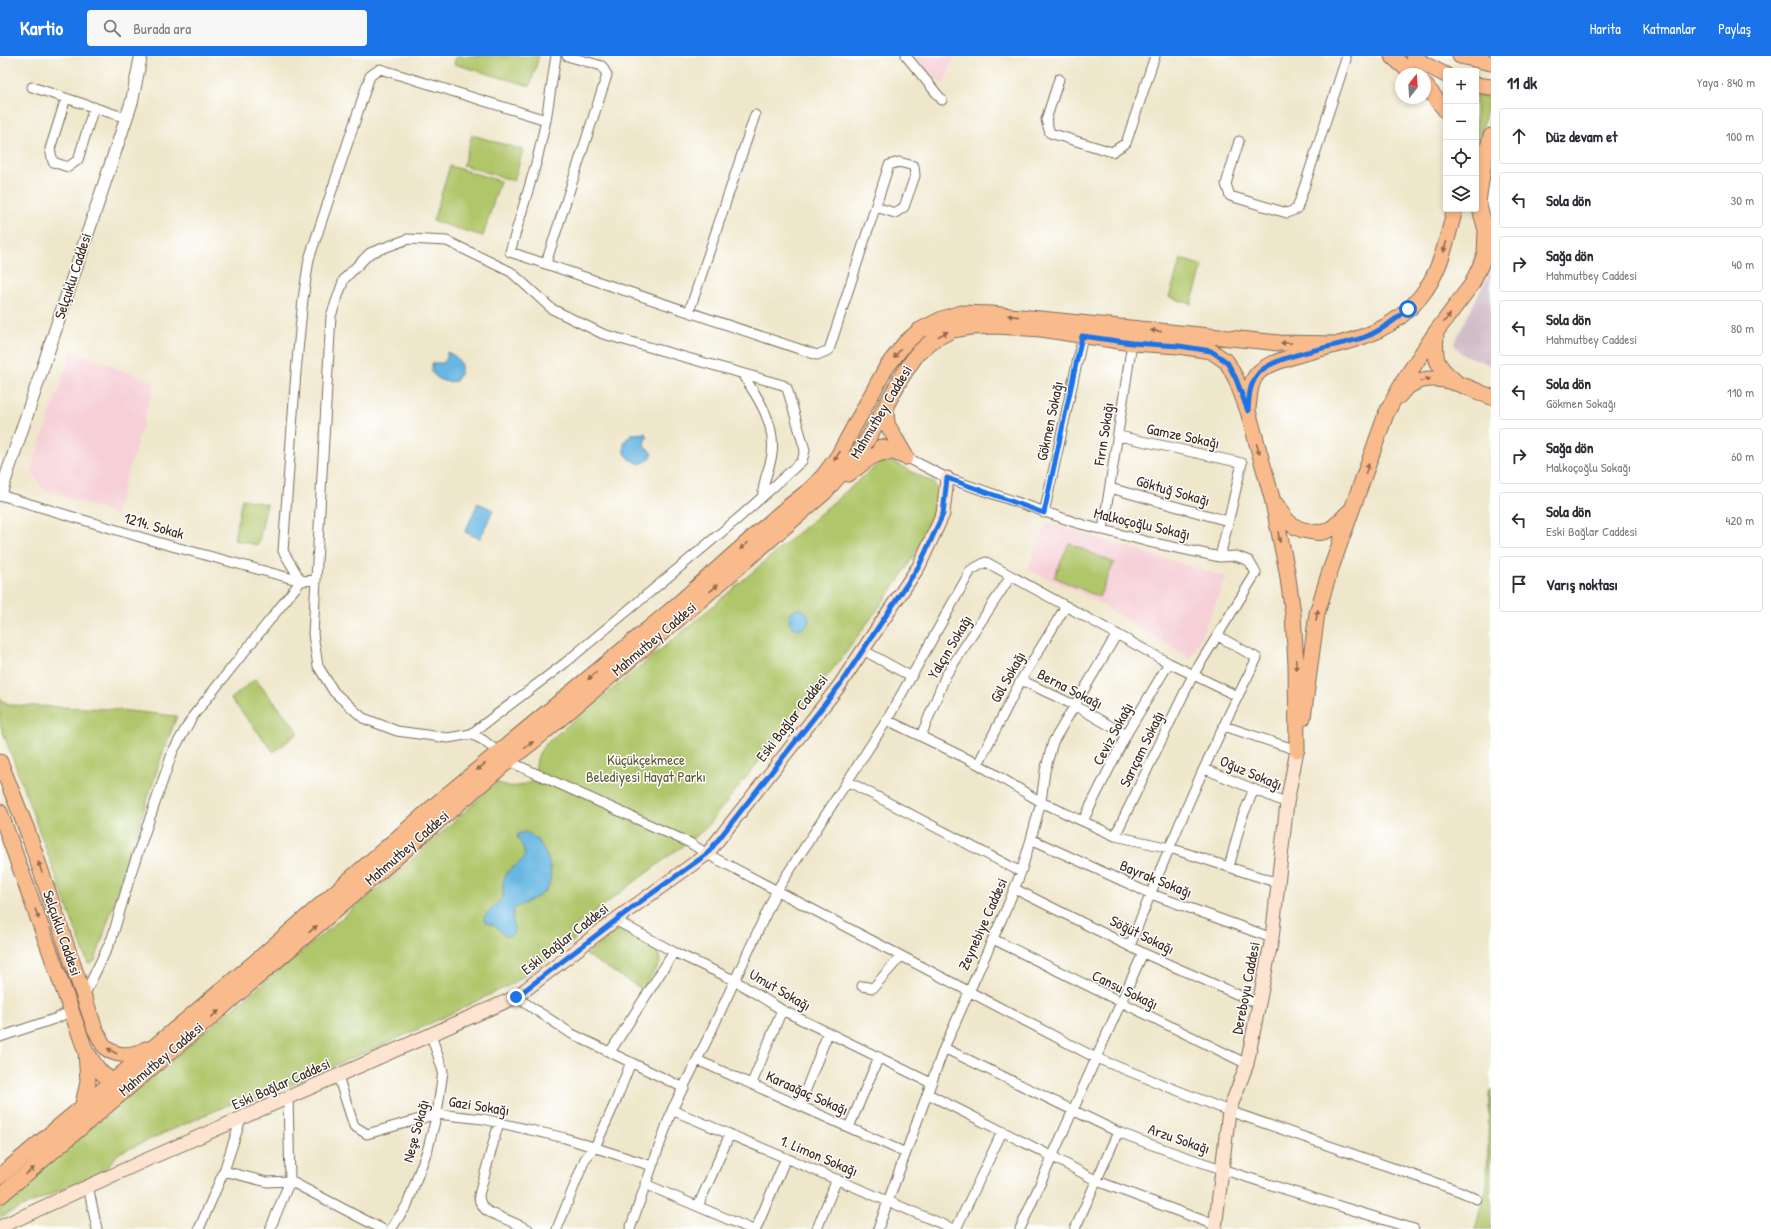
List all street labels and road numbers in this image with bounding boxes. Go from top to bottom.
street label: Selçuklu Caddesi [49,230,96,322]
street label: Mahmutbey Caddesi [844,361,917,462]
street label: Gökmen Sokağı [1031,379,1068,463]
street label: Fırın Sokağı [1088,401,1119,468]
street label: Gamze Sokağı [1145,418,1222,453]
street label: Göktuğ Sokağı [1134,470,1212,511]
street label: Malkoçoğlu Sokağı [1092,502,1192,545]
street label: 1214. Sokak [122,507,187,544]
street label: Mahmutbey Caddesi [607,597,701,681]
street label: Yalçın Sokağı [922,611,977,683]
street label: Göl Sokağı [985,647,1030,706]
street label: Berna Sokağı [1034,663,1106,714]
street label: Eski Bağlar Caddesi [751,670,832,766]
street label: Ceviz Sokağı [1087,699,1138,769]
street label: Sarıçam Sokağı [1114,707,1169,790]
street label: Oğuz Sokağı [1217,750,1286,795]
street label: Mahmutbey Caddesi [360,805,453,890]
street label: Bayrak Sokağı [1117,855,1195,903]
street label: Zeynebiye Caddesi [953,874,1012,973]
street label: Selçuklu Caddesi [38,887,87,978]
street label: Eski Bağlar Caddesi [517,898,613,979]
street label: Söğüt Sokağı [1106,910,1178,959]
street label: Dereboyu Caddesi [1226,940,1265,1036]
street label: Umut Sokağı [745,963,815,1016]
street label: Cansu Sokağı [1089,965,1162,1015]
street label: Mahmutbey Caddesi [114,1017,208,1101]
street label: Eski Bağlar Caddesi [228,1052,333,1115]
street label: Karaağaç Sokağı [763,1065,852,1120]
street label: Gazi Sokağı [447,1090,511,1121]
street label: Neşe Sokağı [397,1097,434,1165]
street label: Arzu Sokağı [1145,1118,1213,1159]
street label: 1. Limon Sokağı [777,1130,861,1181]

